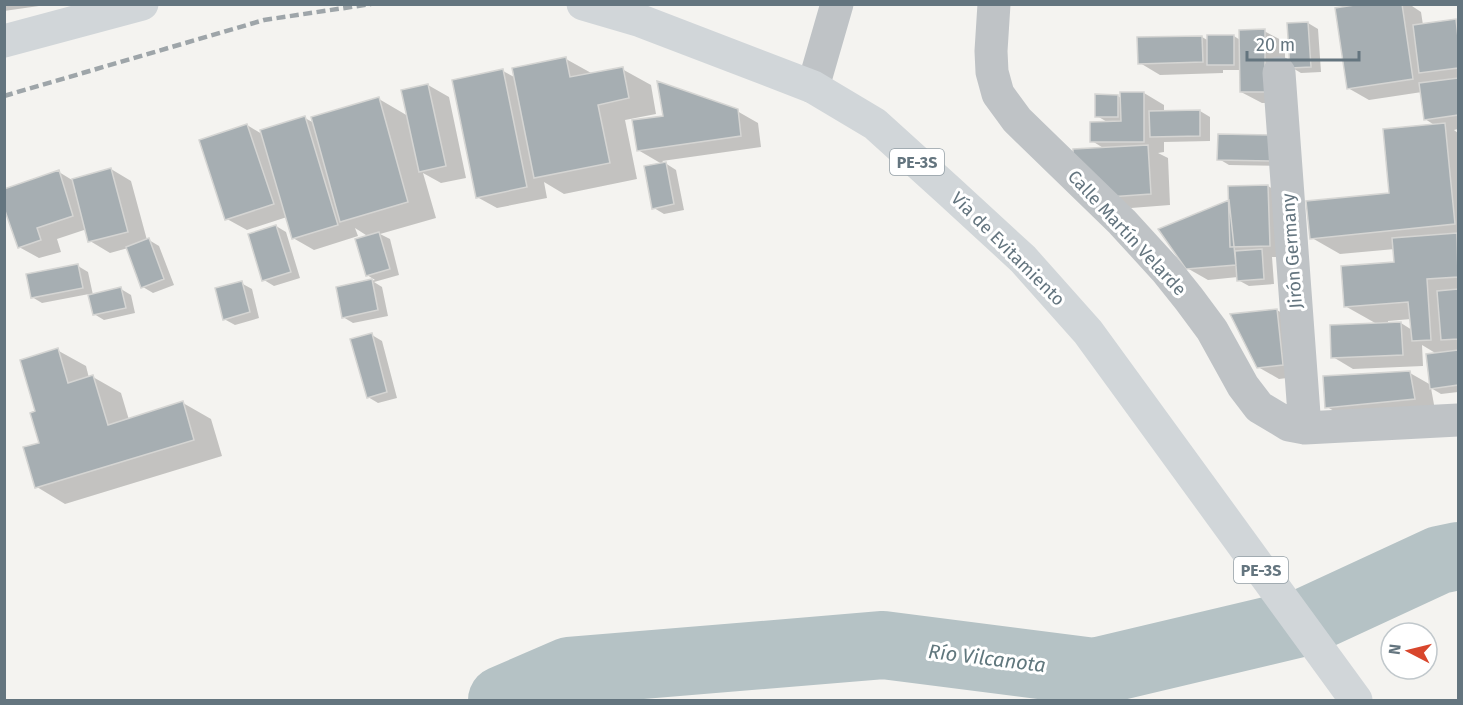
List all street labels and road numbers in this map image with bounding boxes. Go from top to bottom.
road number: PE-3S [890,149,944,175]
street label: Calle Martín Velarde [1063,166,1191,300]
street label: Vía de Evitamiento [946,187,1070,311]
street label: Jirón Germany [1277,193,1307,309]
road number: PE-3S [1234,557,1288,583]

